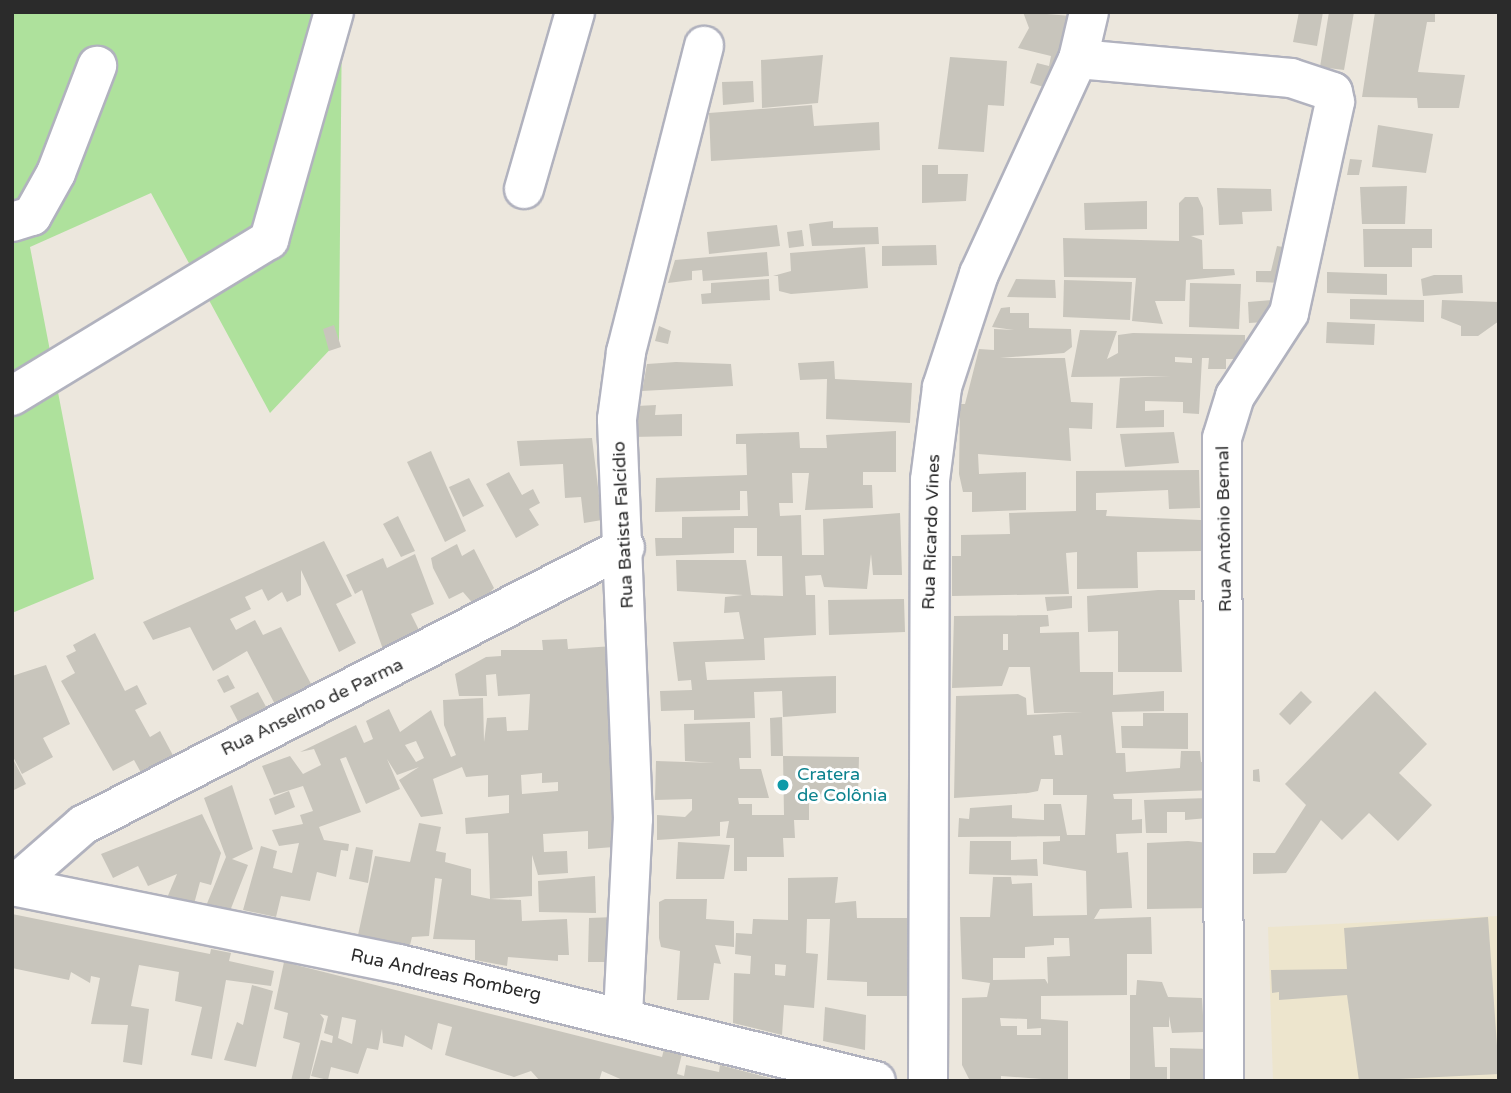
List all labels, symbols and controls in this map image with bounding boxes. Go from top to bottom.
street label: Rua Batista Falcídio [608,441,638,609]
street label: Rua Antônio Bernal [1212,446,1236,612]
street label: Rua Ricardo Vines [917,454,945,610]
street label: Rua Anselmo de Parma [217,653,407,761]
place label: Cratera de Colônia [797,764,887,806]
marker: Cratera de Colônia [775,777,791,793]
street label: Rua Andreas Romberg [349,944,543,1006]

